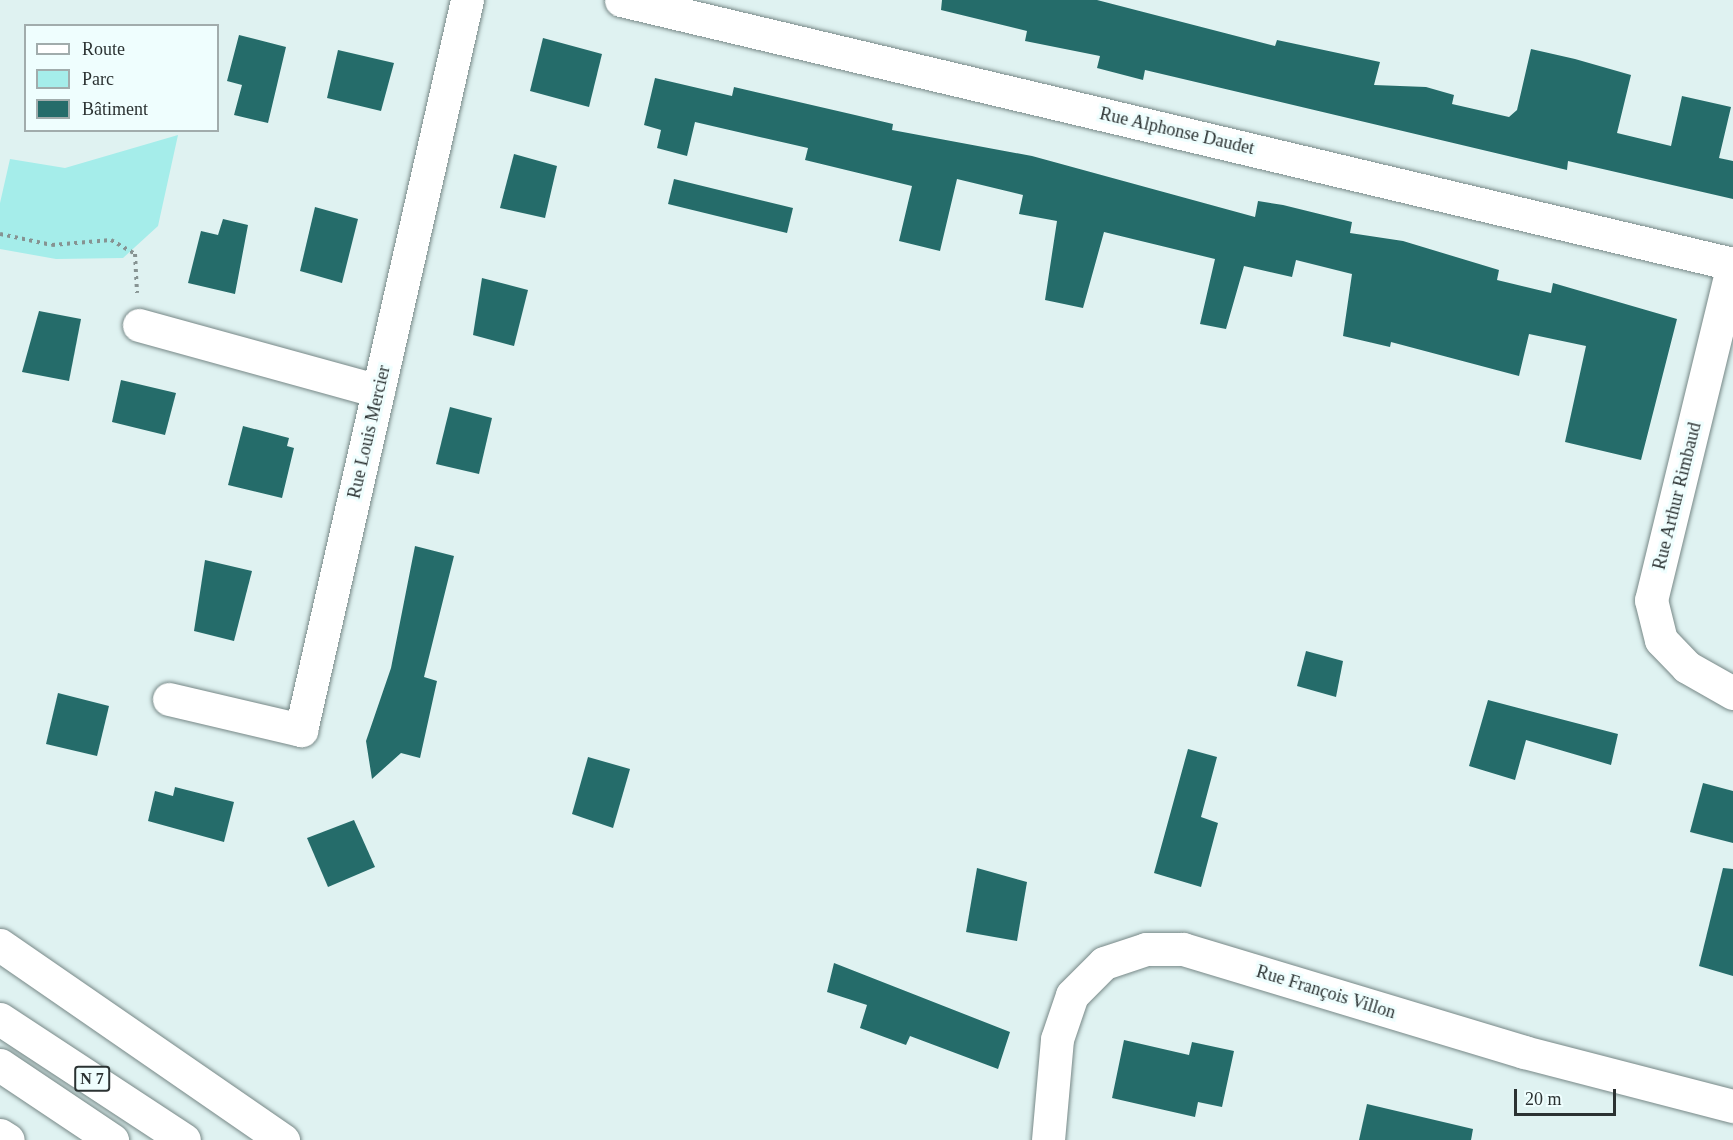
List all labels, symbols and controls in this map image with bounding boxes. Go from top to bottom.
legend [24,24,219,132]
text: Route [82,39,125,59]
text: Parc [82,69,114,89]
text: Bâtiment [82,99,148,119]
street label: Rue Alphonse Daudet [1097,103,1257,159]
street label: Rue Louis Mercier [343,363,395,501]
street label: Rue Arthur Rimbaud [1648,420,1706,572]
street label: Rue François Villon [1254,960,1398,1024]
road number: N 7 [74,1066,110,1092]
scale bar [1517,1077,1619,1115]
text: 20 m [1525,1089,1562,1109]

